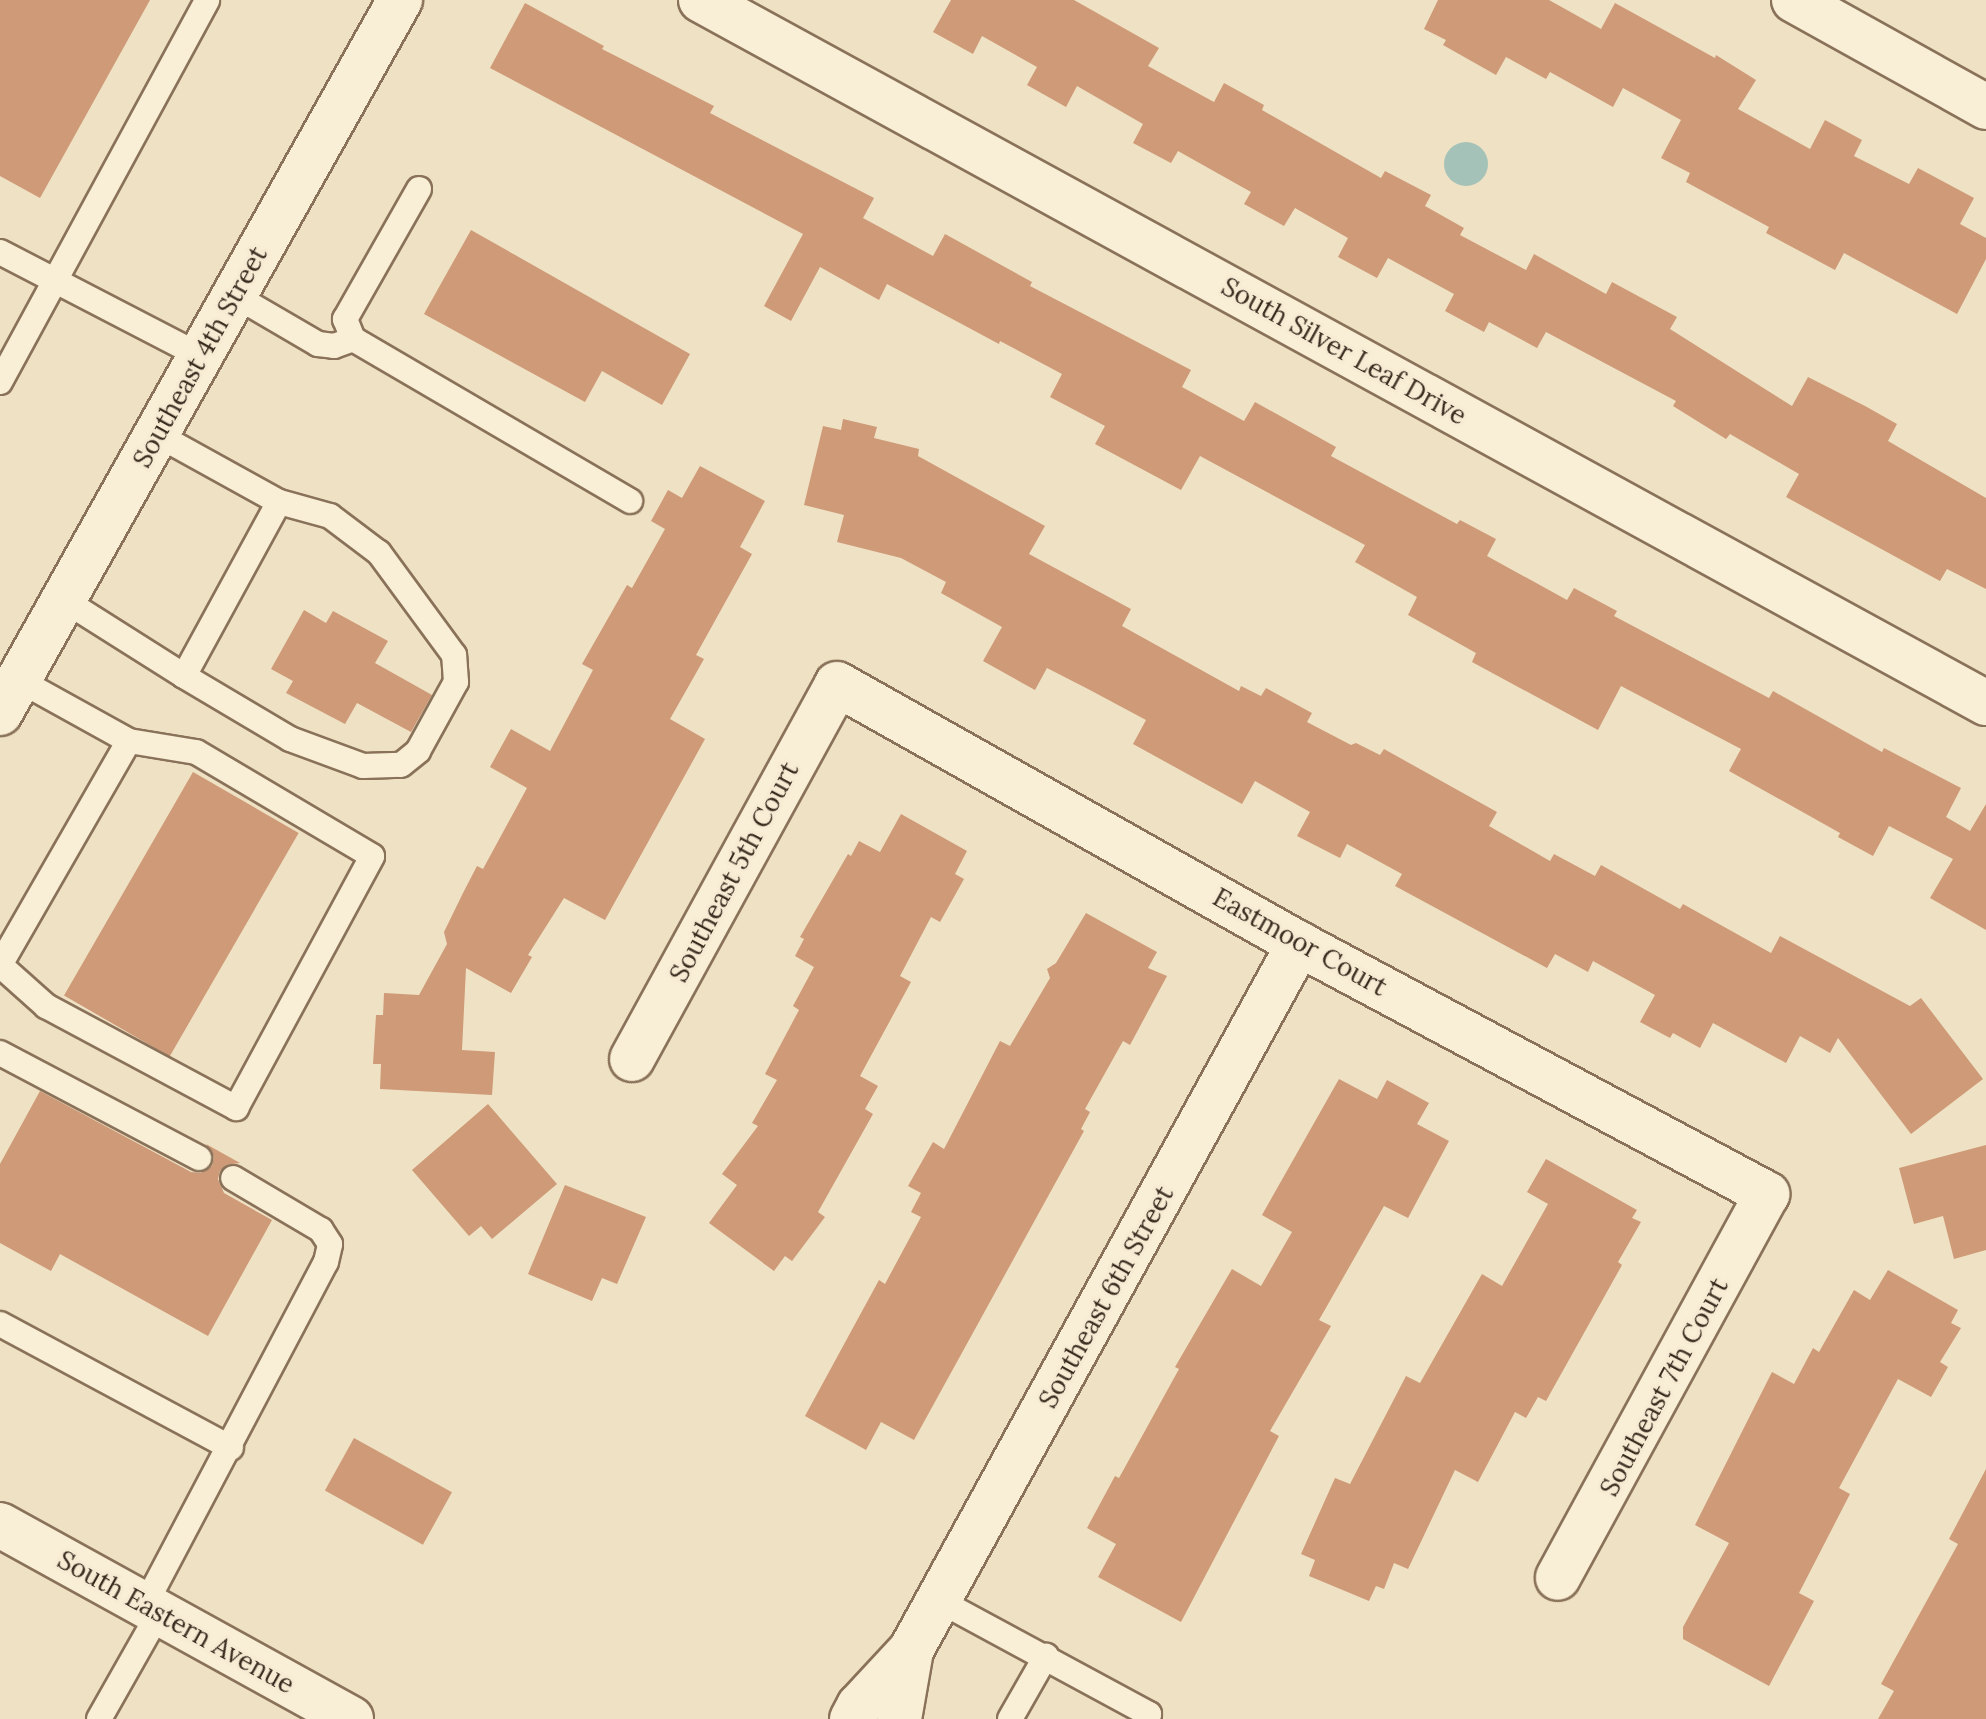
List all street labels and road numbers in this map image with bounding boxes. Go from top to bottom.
street label: Southeast 4th Street [126,241,274,473]
street label: South Silver Leaf Drive [1216,271,1472,431]
street label: Southeast 5th Court [663,757,805,987]
street label: Eastmoor Court [1208,881,1392,1003]
street label: Southeast 6th Street [1032,1181,1180,1413]
street label: Southeast 7th Court [1593,1273,1735,1501]
street label: South Eastern Avenue [52,1544,300,1700]

